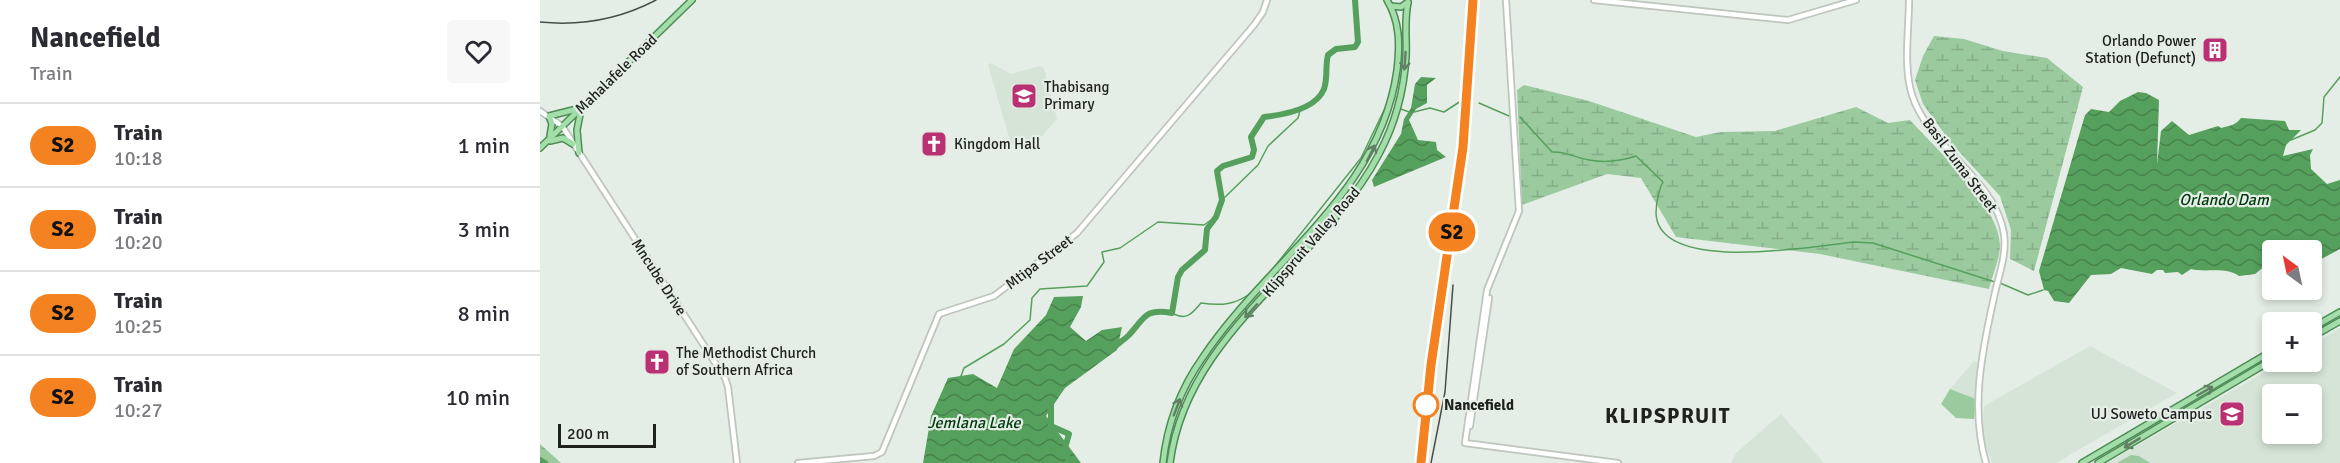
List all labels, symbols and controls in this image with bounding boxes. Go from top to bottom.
button: heart [447,20,510,83]
text: Nancefield [30,21,161,55]
street label: Mahalafele Road [571,30,661,118]
place label: Orlando Power Station (Defunct) [2085,32,2196,67]
building icon: Orlando Power Station (Defunct) [2200,35,2230,65]
one-way arrow [1399,51,1410,70]
text: Train [30,61,73,86]
place label: Thabisang Primary [1044,78,1109,113]
school or university icon: Thabisang Primary [1009,81,1039,111]
street label: Basil Zuma Street [1919,114,2001,216]
text: Train [114,119,163,146]
church icon: Kingdom Hall [919,129,949,159]
text: S2 [51,132,75,158]
text: 1 min [458,132,510,159]
place label: Kingdom Hall [954,135,1040,153]
one-way arrow [1366,144,1377,162]
text: 10:18 [114,146,163,171]
street label: Klipspruit Valley Road [1258,183,1364,301]
water label: Orlando Dam [2179,190,2270,210]
text: Train [114,203,163,230]
line badge: S2 [1425,212,1479,252]
text: S2 [51,216,75,242]
text: 3 min [458,216,510,243]
text: S2 [1440,219,1464,245]
text: 10:20 [114,230,163,255]
street label: Mtipa Street [1002,231,1076,293]
street label: Mncube Drive [628,235,690,319]
north arrow [2262,240,2322,300]
map controls [2262,240,2322,444]
text: Train [114,287,163,314]
text: S2 [51,300,75,326]
text: 8 min [458,300,510,327]
one-way arrow [1244,303,1258,318]
button: + [2262,312,2322,372]
text: 10:25 [114,314,163,339]
place label: The Methodist Church of Southern Africa [676,344,816,379]
church icon: The Methodist Church of Southern Africa [642,347,672,377]
text: Train [114,371,163,398]
text: S2 [51,384,75,410]
text: 10 min [446,384,510,411]
one-way arrow [2196,384,2213,396]
button: − [2262,384,2322,444]
marker: Nancefield [1413,392,1439,418]
place label: Nancefield [1444,396,1514,414]
text: 10:27 [114,398,163,423]
one-way arrow [1172,398,1183,416]
school or university icon: UJ Soweto Campus [2217,399,2247,429]
district label: KLIPSPRUIT [1605,403,1731,429]
place label: UJ Soweto Campus [2091,405,2212,423]
water label: Jemlana Lake [927,413,1022,433]
scale bar [558,421,656,448]
text: 200 m [567,424,609,444]
one-way arrow [2124,437,2141,449]

